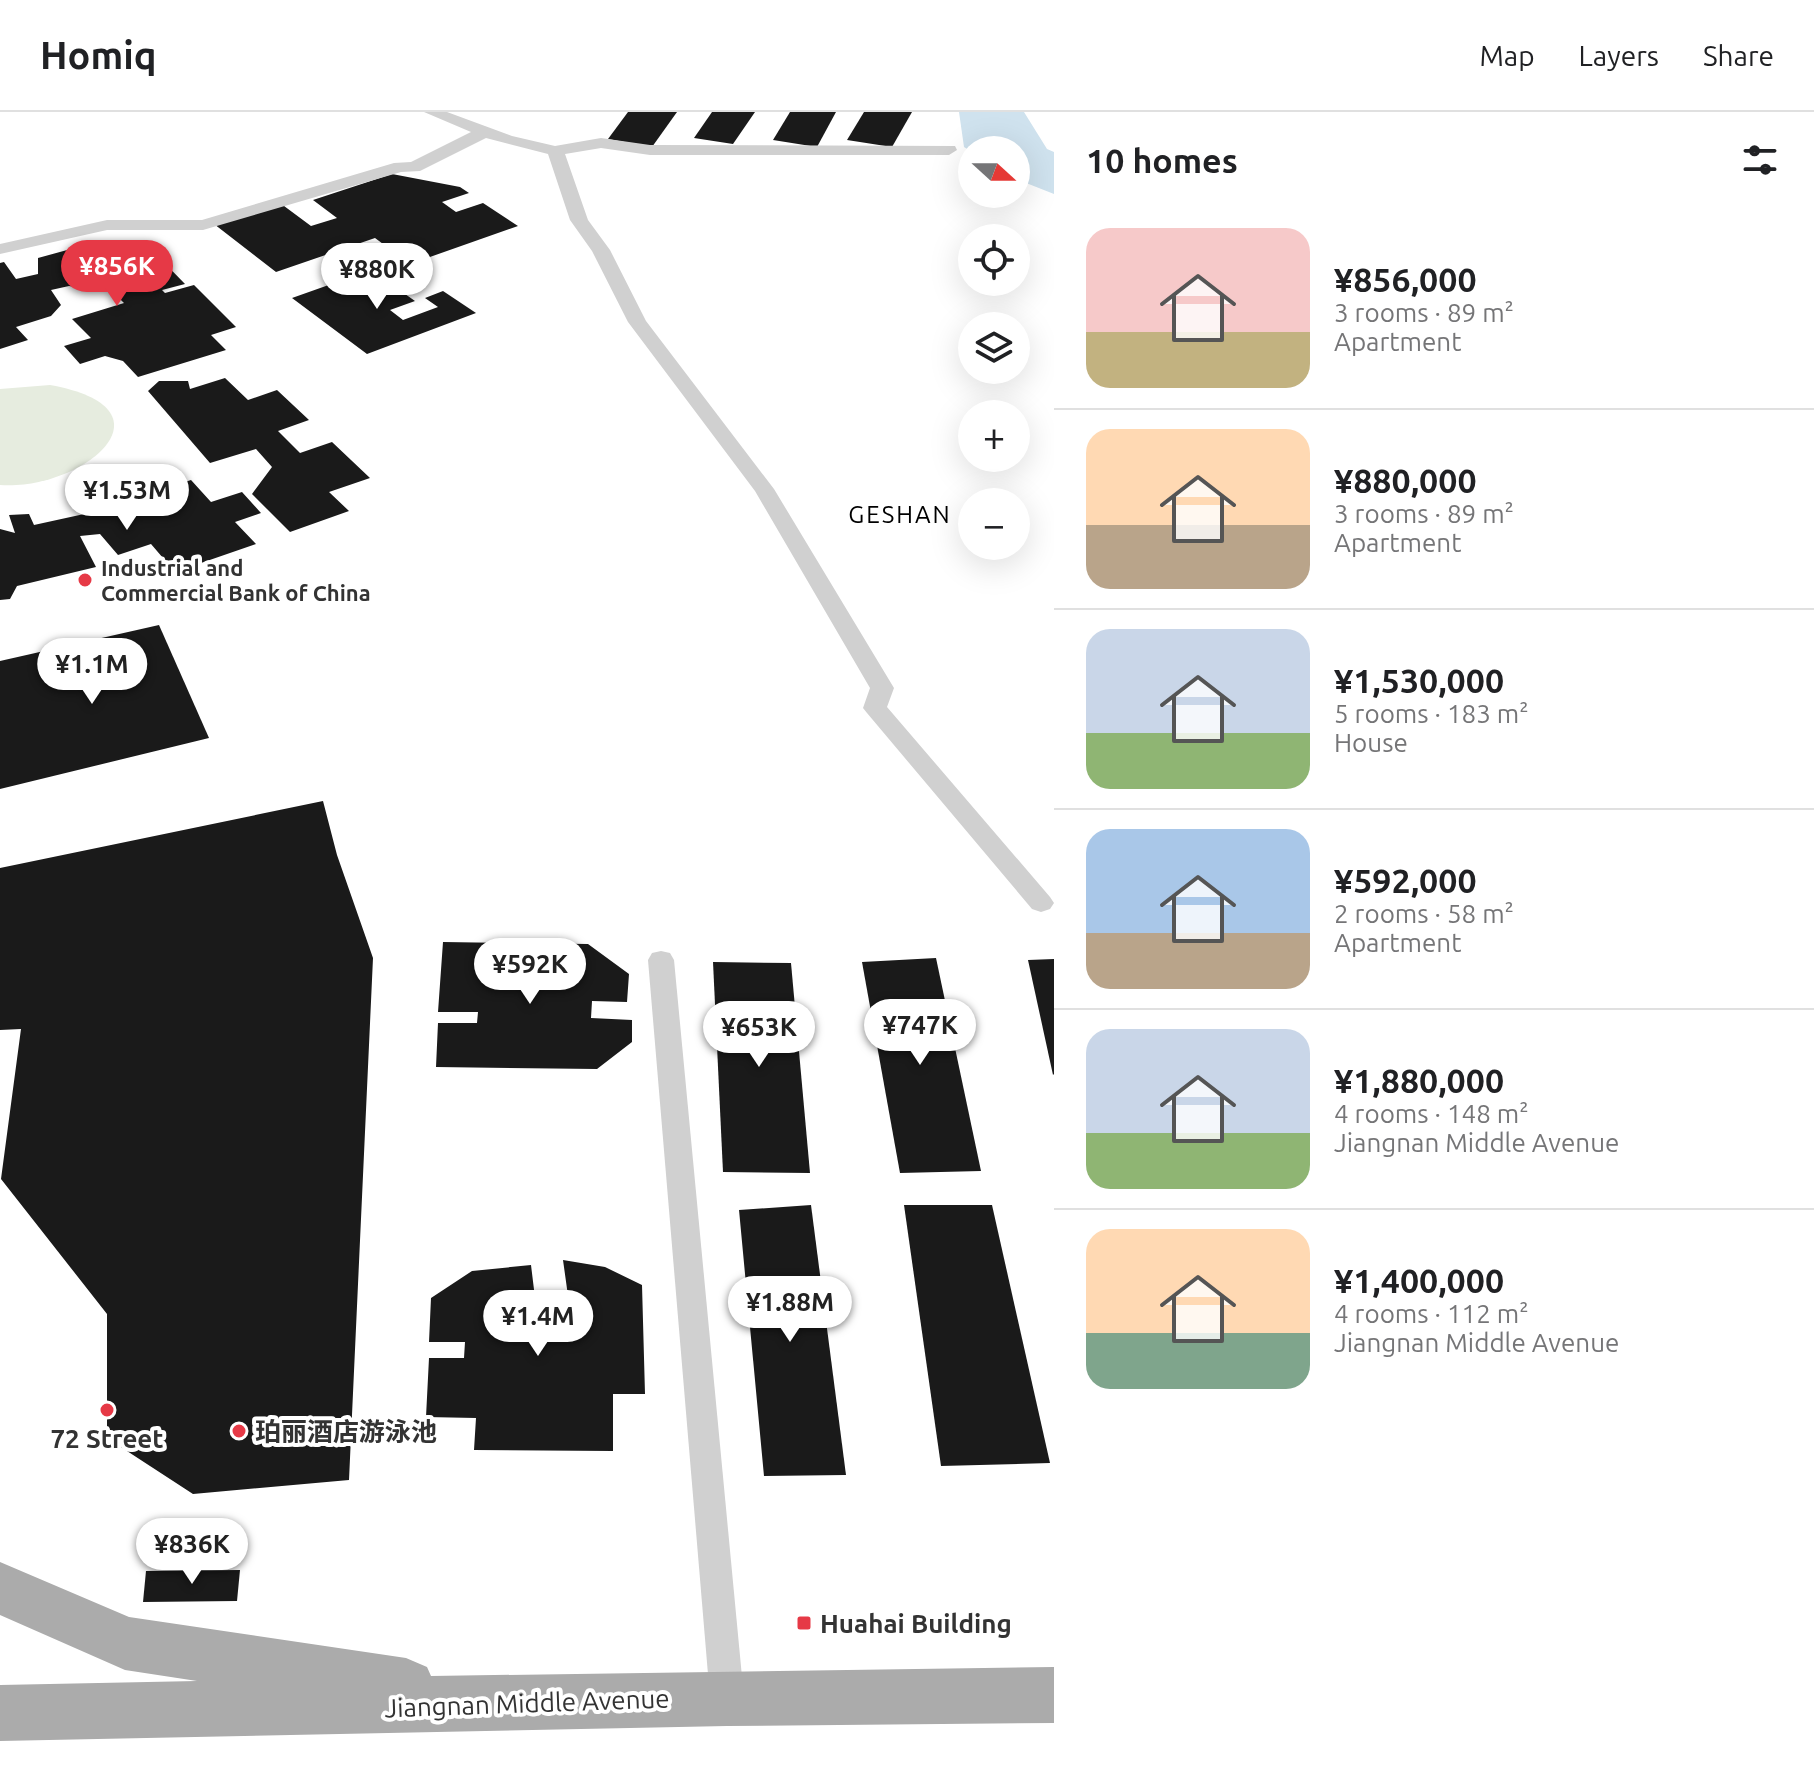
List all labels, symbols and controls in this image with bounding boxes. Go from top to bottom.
text: Homiq [40,34,157,76]
text: Map [1479,40,1535,71]
text: Layers [1579,40,1659,71]
text: Share [1703,40,1774,71]
north arrow [958,136,1030,208]
map controls [958,136,1030,560]
icon: filters [1738,138,1782,182]
text: 10 homes [1086,141,1238,179]
button: locate [958,224,1030,296]
pin: ¥856K [61,240,173,308]
pin: ¥880K [321,243,433,311]
text: ¥856K [79,251,155,280]
text: ¥880K [339,254,415,283]
icon: home [1150,260,1246,356]
text: ¥856,000 [1334,260,1477,298]
text: 3 rooms · 89 m² [1334,298,1514,327]
button: layers [958,312,1030,384]
text: Apartment [1334,327,1461,356]
button: + [958,400,1030,472]
icon: home [1150,461,1246,557]
text: ¥880,000 [1334,461,1477,499]
pin: ¥1.53M [62,464,192,532]
text: ¥1.53M [83,475,171,504]
button: − [958,488,1030,560]
text: 3 rooms · 89 m² [1334,499,1514,528]
district label: GESHAN [848,501,952,528]
text: Apartment [1334,528,1461,557]
place label: Industrial and Commercial Bank of China [101,555,371,605]
marker: Industrial and Commercial Bank of China [76,571,94,589]
pin: ¥1.1M [36,638,148,706]
text: ¥1.1M [55,649,129,678]
icon: home [1150,661,1246,757]
text: ¥1,530,000 [1334,661,1504,699]
text: 5 rooms · 183 m² [1334,699,1529,728]
text: House [1334,728,1408,757]
icon: home [1150,861,1246,957]
text: ¥592,000 [1334,861,1477,899]
text: 2 rooms · 58 m² [1334,899,1514,928]
text: Apartment [1334,928,1461,957]
pin: ¥592K [474,938,586,1006]
text: ¥592K [492,949,568,978]
pin: ¥747K [864,999,976,1067]
pin: ¥653K [703,1001,815,1069]
text: ¥747K [882,1010,958,1039]
text: ¥653K [721,1012,797,1041]
icon: home [1150,1061,1246,1157]
text: ¥1,880,000 [1334,1061,1504,1099]
text: 4 rooms · 148 m² [1334,1099,1529,1128]
text: Jiangnan Middle Avenue [1334,1128,1619,1157]
icon: home [1150,1261,1246,1357]
text: ¥1,400,000 [1334,1261,1504,1299]
pin: ¥1.88M [725,1276,855,1344]
text: ¥1.88M [746,1287,834,1316]
pin: ¥1.4M [482,1290,594,1358]
text: 4 rooms · 112 m² [1334,1299,1529,1328]
text: ¥1.4M [501,1301,575,1330]
text: Jiangnan Middle Avenue [1334,1328,1619,1357]
marker: 72 Street [98,1401,116,1419]
place label: 珀丽酒店游泳池 [255,1417,437,1446]
marker: 珀丽酒店游泳池 [230,1422,248,1440]
place label: 72 Street [50,1424,164,1453]
pin: ¥836K [136,1518,248,1586]
text: ¥836K [154,1529,230,1558]
place label: Huahai Building [820,1609,1012,1638]
marker: Huahai Building [795,1614,813,1632]
street label: Jiangnan Middle Avenue [384,1684,670,1722]

